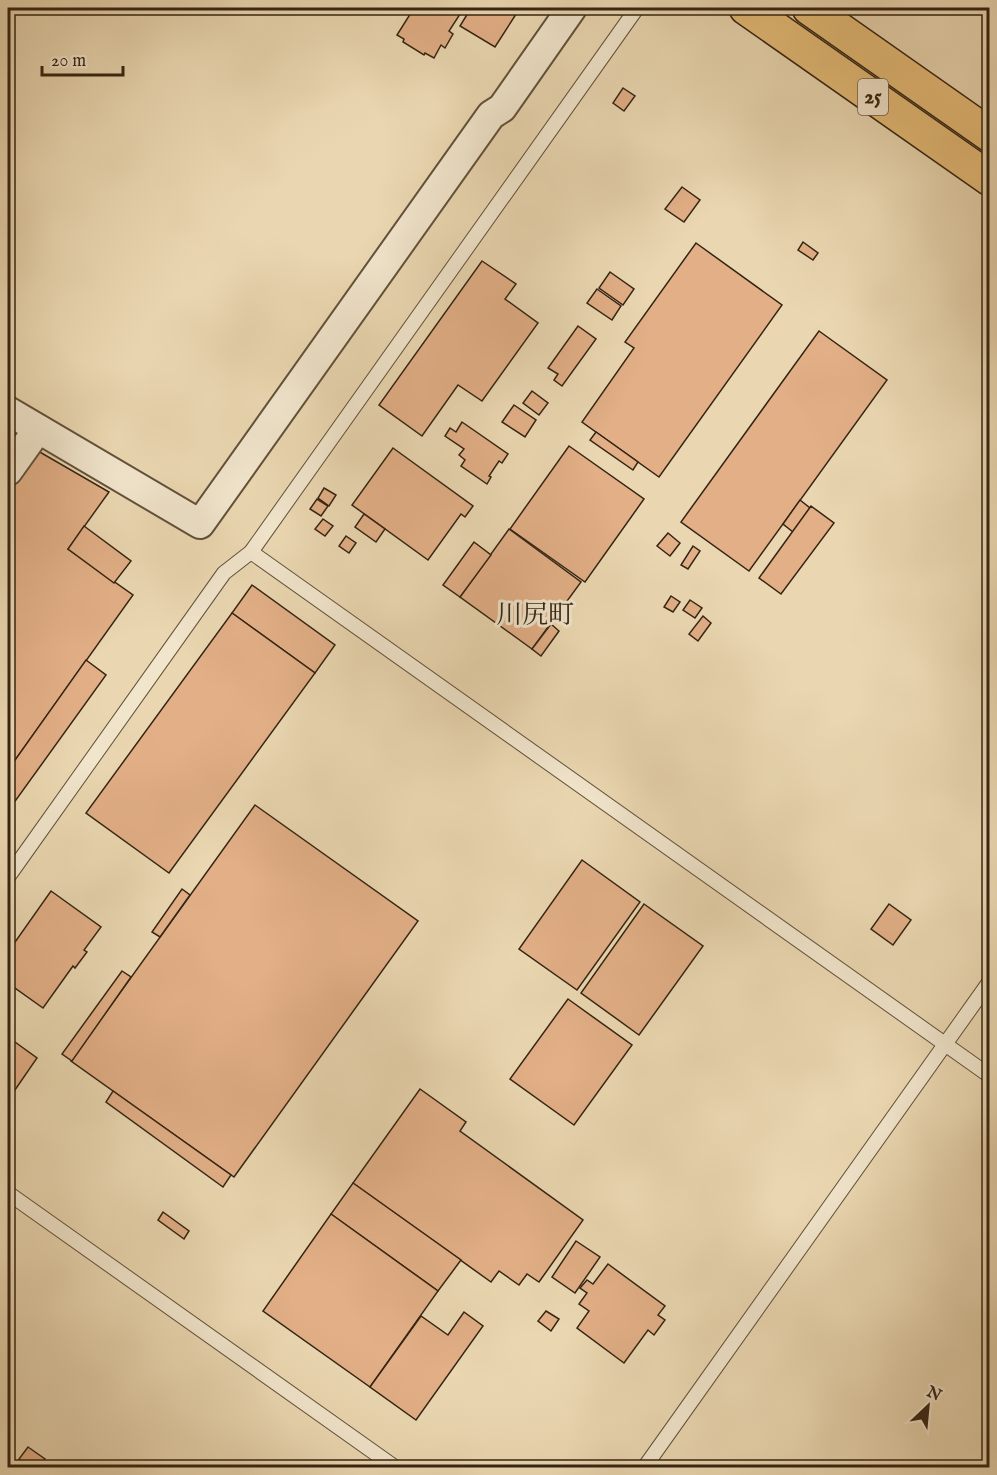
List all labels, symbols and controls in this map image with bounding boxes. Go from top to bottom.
scale bar [42,39,123,77]
text: 20 m [51,50,86,73]
road number: 25 [858,79,888,115]
district label: 川尻町 [496,599,574,632]
north arrow [898,1376,958,1436]
text: N [922,1382,944,1406]

